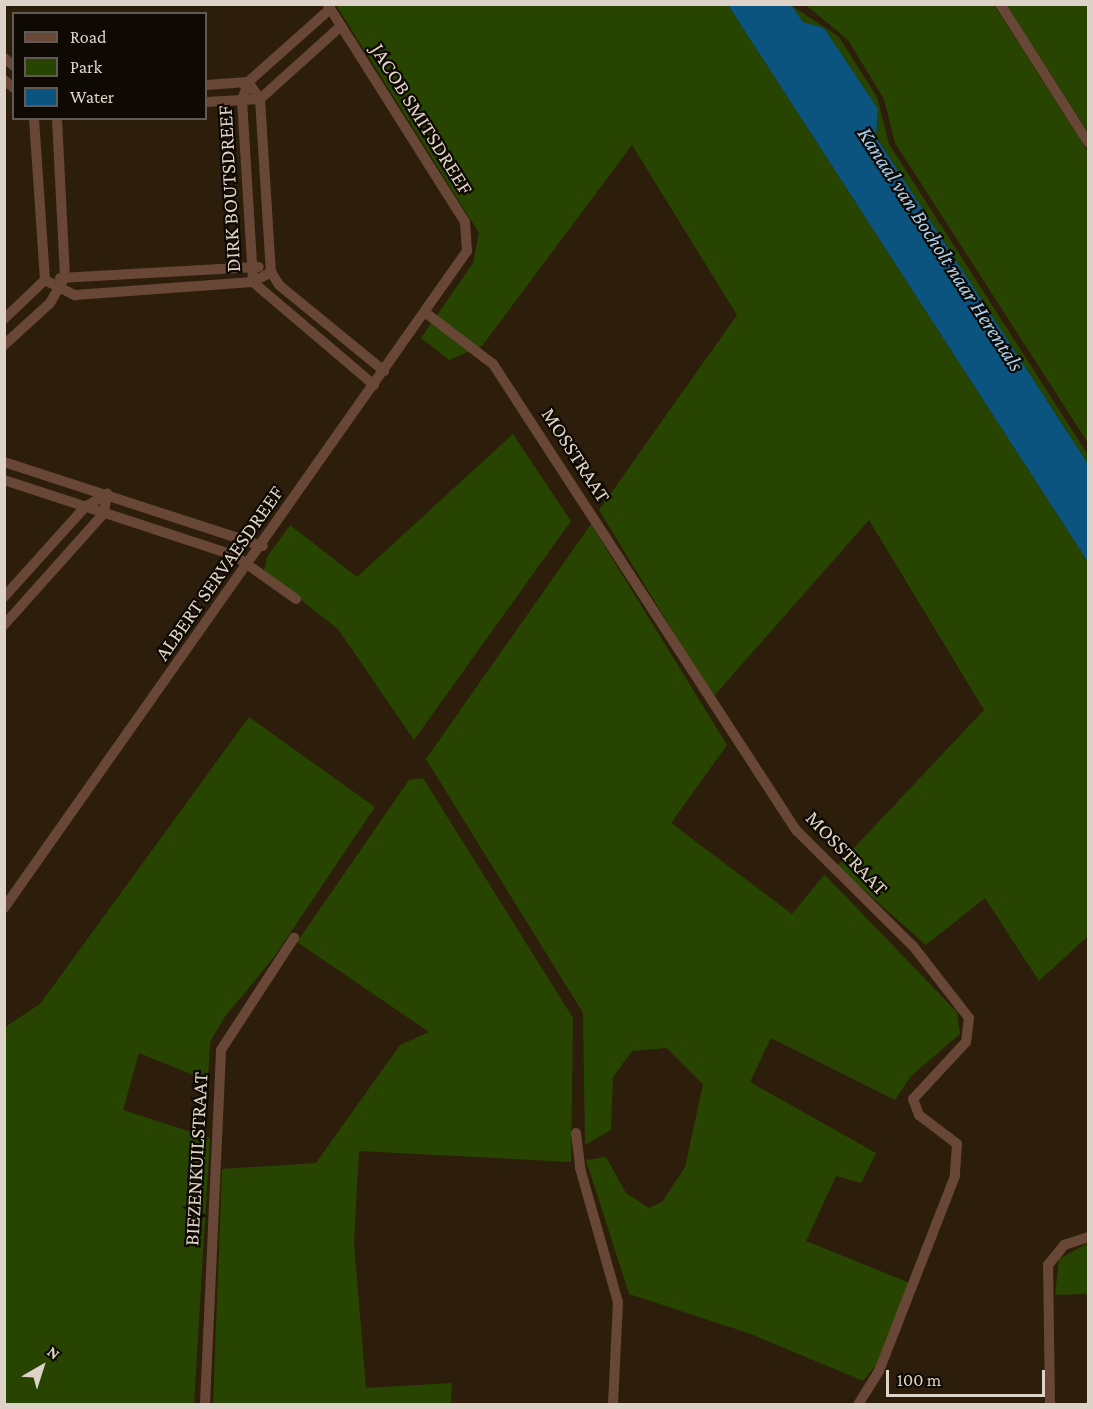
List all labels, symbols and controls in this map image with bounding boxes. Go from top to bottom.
legend [12,12,207,120]
text: Road [70,27,107,47]
street label: JACOB SMITSDREEF [365,39,479,199]
text: Park [70,57,102,77]
text: Water [70,87,114,107]
street label: DIRK BOUTSDREEF [212,105,246,273]
water label: Kanaal van Bocholt naar Herentals [852,122,1030,376]
street label: MOSSTRAAT [536,403,616,507]
street label: ALBERT SERVAESDREEF [149,481,289,665]
street label: MOSSTRAAT [800,805,894,901]
street label: BIEZENKUILSTRAAT [179,1071,213,1247]
north arrow [12,1337,72,1397]
text: N [44,1343,63,1363]
scale bar [889,1358,1048,1396]
text: 100 m [897,1370,941,1390]

